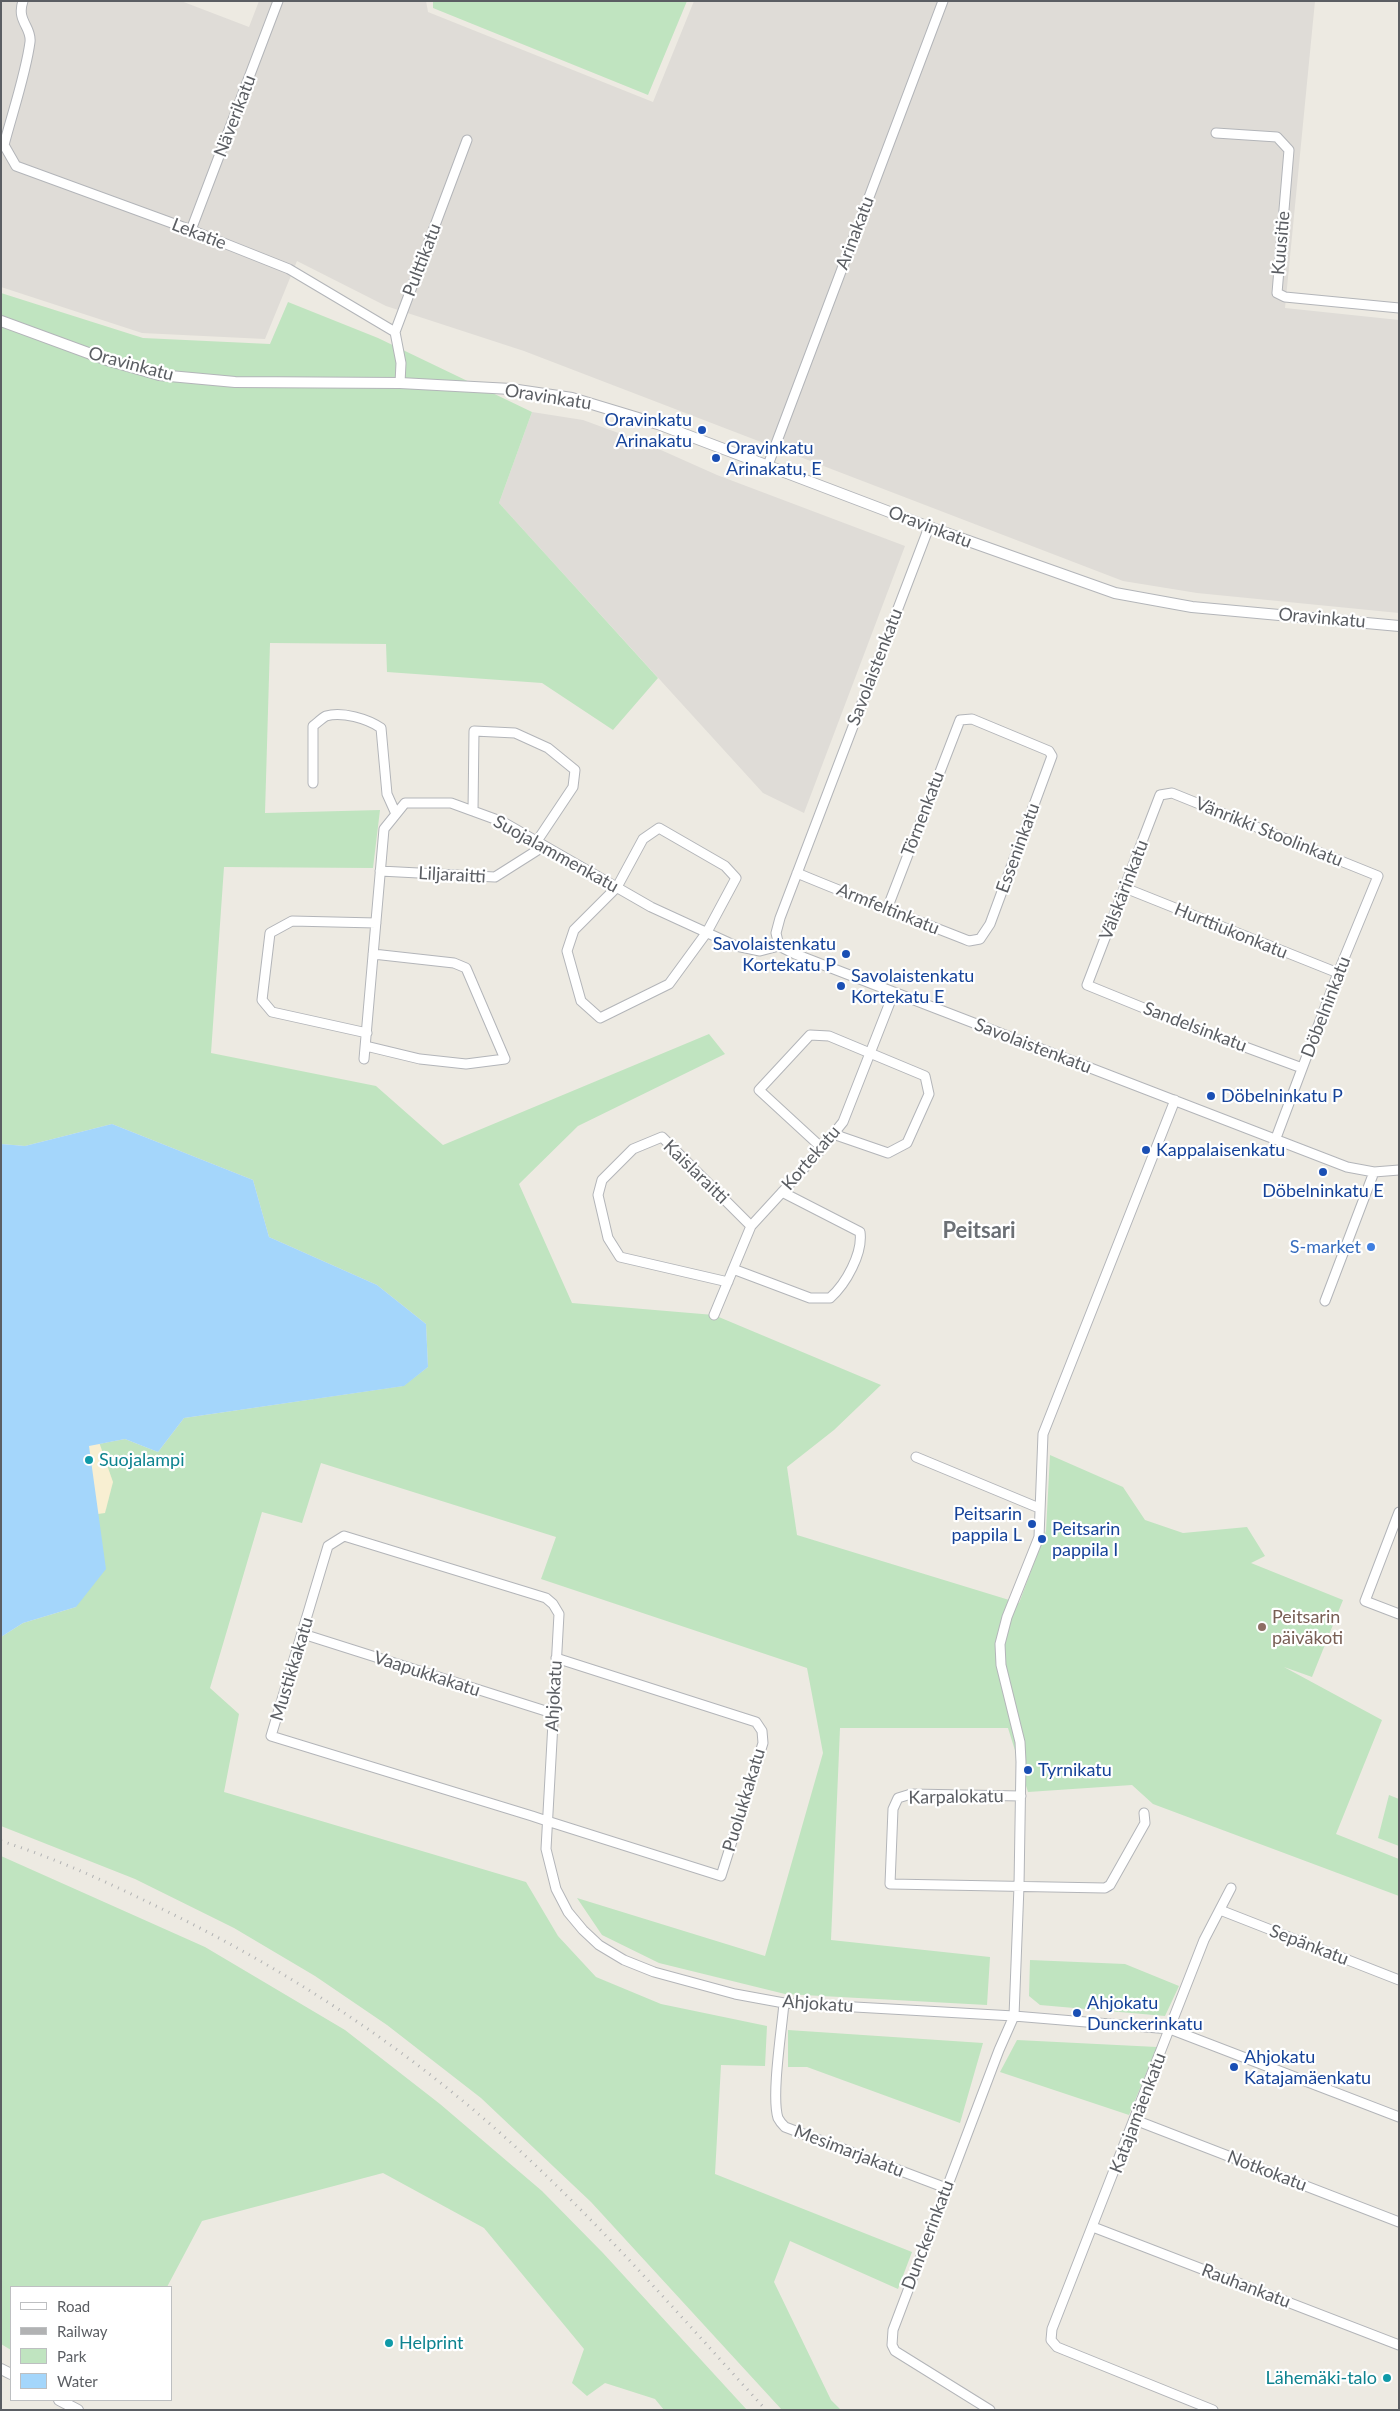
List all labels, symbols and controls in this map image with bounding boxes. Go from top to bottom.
street label: Näverikatu [209,72,261,160]
street label: Arinakatu [831,193,879,273]
street label: Kuusitie [1267,210,1295,276]
street label: Lekatie [169,214,229,254]
street label: Pulttikatu [398,221,446,299]
street label: Oravinkatu [86,342,176,386]
street label: Oravinkatu [503,379,593,415]
place label: Oravinkatu Arinakatu [604,409,692,452]
marker: Oravinkatu Arinakatu [696,424,708,436]
place label: Oravinkatu Arinakatu, E [726,437,822,479]
marker: Oravinkatu Arinakatu, E [710,452,722,464]
street label: Oravinkatu [885,501,975,553]
street label: Oravinkatu [1277,603,1367,633]
street label: Savolaistenkatu [843,606,907,728]
street label: Törnenkatu [897,768,949,860]
street label: Vänrikki Stoolinkatu [1192,793,1346,871]
street label: Esseninkatu [992,800,1044,896]
street label: Suojalammenkatu [490,811,622,897]
street label: Välskärinkatu [1095,837,1153,943]
street label: Liljaraitti [418,862,486,888]
street label: Armfeltinkatu [834,879,942,939]
street label: Hurttiukonkatu [1171,898,1291,964]
place label: Savolaistenkatu Kortekatu P [713,933,836,976]
marker: Savolaistenkatu Kortekatu P [840,948,852,960]
street label: Döbelninkatu [1297,953,1355,1061]
place label: Savolaistenkatu Kortekatu E [851,965,974,1008]
marker: Savolaistenkatu Kortekatu E [835,980,847,992]
street label: Sandelsinkatu [1140,997,1250,1057]
street label: Savolaistenkatu [972,1014,1094,1078]
place label: Döbelninkatu P [1221,1085,1343,1107]
marker: Döbelninkatu P [1205,1090,1217,1102]
street label: Kortekatu [777,1121,845,1195]
street label: Kaislaraitti [659,1136,733,1208]
place label: Kappalaisenkatu [1156,1139,1285,1161]
marker: Kappalaisenkatu [1140,1144,1152,1156]
marker: Döbelninkatu E [1317,1166,1329,1178]
place label: Döbelninkatu E [1262,1180,1384,1202]
district label: Peitsari [942,1218,1016,1244]
place label: S-market [1290,1236,1361,1258]
marker: S-market [1365,1241,1377,1253]
place label: Suojalampi [99,1449,184,1471]
marker: Suojalampi [83,1454,95,1466]
place label: Peitsarin pappila L [951,1503,1022,1546]
marker: Peitsarin pappila L [1026,1518,1038,1530]
place label: Peitsarin pappila I [1052,1518,1120,1560]
marker: Peitsarin pappila I [1036,1533,1048,1545]
place label: Peitsarin päiväkoti [1272,1606,1343,1648]
street label: Mustikkakatu [266,1615,318,1723]
marker: Peitsarin päiväkoti [1256,1621,1268,1633]
street label: Vaapukkakatu [371,1647,483,1701]
street label: Ahjokatu [541,1660,567,1732]
street label: Puolukkakatu [718,1746,770,1854]
place label: Tyrnikatu [1038,1759,1112,1781]
marker: Tyrnikatu [1022,1764,1034,1776]
street label: Karpalokatu [908,1785,1004,1809]
street label: Sepänkatu [1267,1920,1351,1970]
street label: Ahjokatu [782,1991,854,2017]
place label: Ahjokatu Dunckerinkatu [1087,1992,1203,2035]
marker: Ahjokatu Dunckerinkatu [1071,2007,1083,2019]
place label: Ahjokatu Katajamäenkatu [1244,2046,1371,2088]
street label: Katajamäenkatu [1105,2050,1171,2176]
marker: Ahjokatu Katajamäenkatu [1228,2061,1240,2073]
street label: Mesimarjakatu [791,2120,907,2182]
street label: Notkokatu [1224,2146,1310,2196]
street label: Dunckerinkatu [897,2177,959,2293]
street label: Rauhankatu [1198,2259,1294,2313]
legend [10,2286,172,2401]
text: Road [57,2297,90,2315]
text: Railway [57,2322,108,2340]
place label: Helprint [399,2332,464,2354]
marker: Helprint [383,2337,395,2349]
text: Park [57,2347,86,2365]
place label: Lähemäki-talo [1266,2367,1377,2389]
text: Water [57,2372,98,2390]
marker: Lähemäki-talo [1381,2372,1393,2384]

